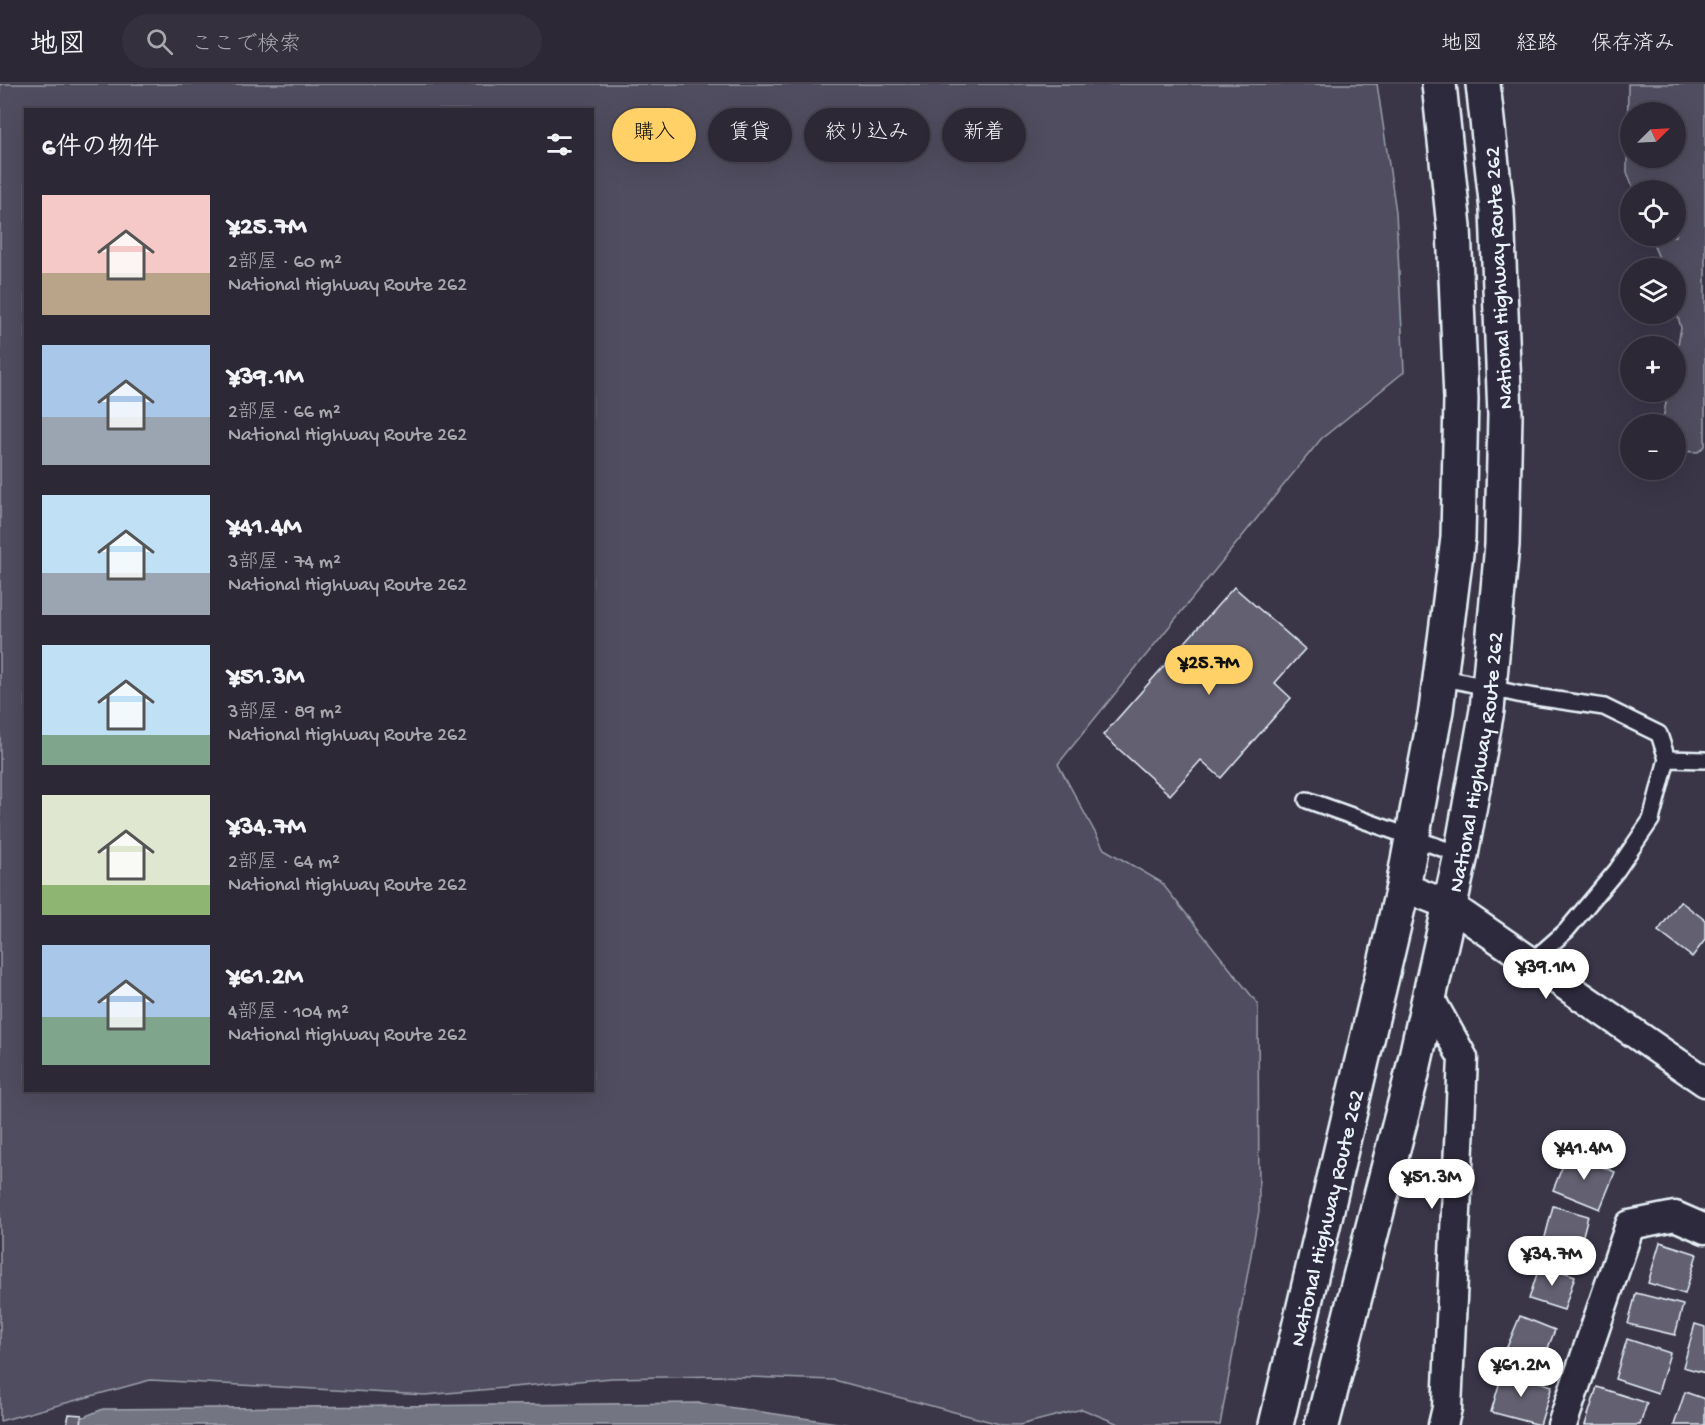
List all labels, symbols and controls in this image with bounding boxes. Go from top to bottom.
search box [122,14,542,68]
icon: search [143,25,176,58]
text: 地図 [30,30,86,63]
text: ここで検索 [191,33,301,59]
text: 地図 [1441,33,1483,58]
text: 経路 [1516,33,1558,58]
text: 保存済み [1591,33,1675,58]
north arrow [1620,102,1686,168]
map controls [1620,102,1686,480]
chip: 購入 [612,108,696,162]
chip: 賃貸 [708,108,792,162]
chip: 絞り込み [804,108,930,162]
chip: 新着 [942,108,1026,162]
icon: filters [543,128,576,161]
text: 6件の物件 [42,134,159,165]
street label: National Highway Route 262 [1481,146,1521,410]
button: locate [1620,180,1686,246]
text: ¥25.7M [228,213,306,244]
icon: home [90,219,162,291]
text: 2部屋 · 60 m² [228,252,342,275]
button: layers [1620,258,1686,324]
text: National Highway Route 262 [228,275,467,298]
button: + [1620,336,1686,402]
text: ¥39.1M [228,363,303,394]
icon: home [90,369,162,441]
text: 2部屋 · 66 m² [228,402,341,425]
button: − [1620,414,1686,480]
text: National Highway Route 262 [228,425,467,448]
text: ¥41.4M [228,513,301,544]
icon: home [90,519,162,591]
text: 3部屋 · 74 m² [228,552,341,575]
text: National Highway Route 262 [228,575,467,598]
street label: National Highway Route 262 [1444,631,1511,895]
pin: ¥25.7M [1160,645,1258,696]
text: ¥25.7M [1179,653,1239,676]
text: ¥51.3M [228,663,304,694]
icon: home [90,669,162,741]
text: 3部屋 · 89 m² [228,702,342,725]
text: National Highway Route 262 [228,725,467,748]
text: ¥34.7M [228,813,306,844]
icon: home [90,819,162,891]
text: 2部屋 · 64 m² [228,852,340,875]
text: National Highway Route 262 [228,875,467,898]
pin: ¥39.1M [1497,949,1595,1000]
text: ¥39.1M [1517,957,1575,980]
text: ¥61.2M [228,963,303,994]
icon: home [90,969,162,1041]
text: 4部屋 · 104 m² [228,1002,349,1025]
text: National Highway Route 262 [228,1025,467,1048]
street label: National Highway Route 262 [1286,1087,1372,1350]
pin: ¥41.4M [1535,1130,1633,1181]
text: ¥41.4M [1556,1138,1612,1161]
pin: ¥51.3M [1383,1159,1481,1210]
text: ¥51.3M [1403,1167,1461,1190]
pin: ¥34.7M [1503,1236,1601,1287]
text: ¥34.7M [1522,1244,1582,1267]
pin: ¥61.2M [1472,1347,1570,1398]
text: ¥61.2M [1492,1355,1550,1378]

